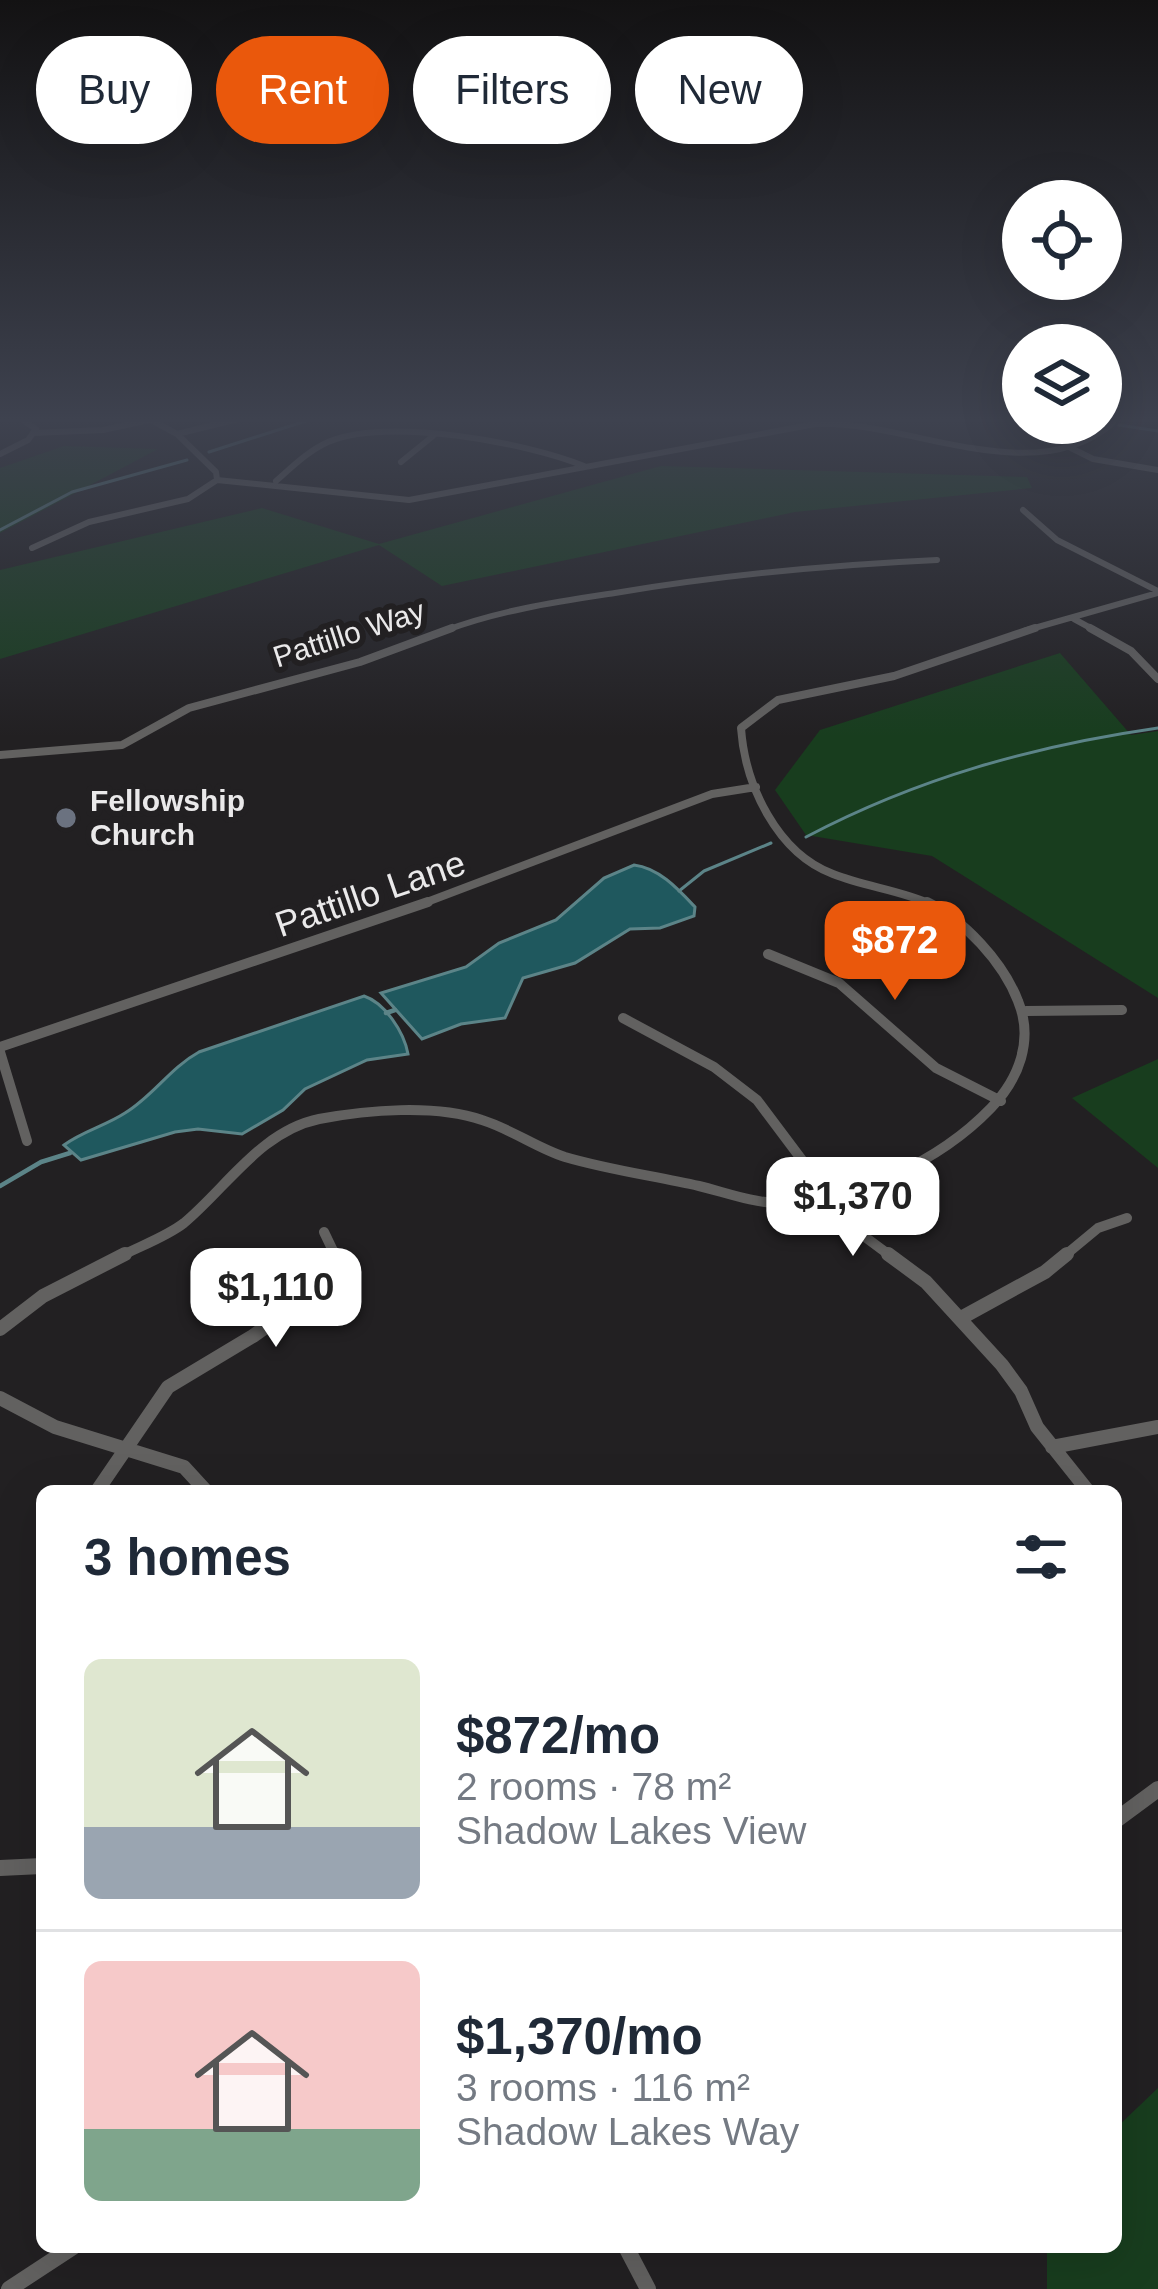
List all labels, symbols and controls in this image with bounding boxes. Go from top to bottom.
chip: Buy [36,36,192,144]
chip: Rent [216,36,389,144]
chip: Filters [413,36,611,144]
chip: New [635,36,803,144]
map controls [1002,180,1122,444]
button: locate [1002,180,1122,300]
button: layers [1002,324,1122,444]
street label: Pattillo Way [269,594,429,674]
place label: Fellowship Church [90,784,245,851]
marker: Fellowship Church [53,805,79,831]
street label: Pattillo Lane [270,842,471,945]
pin: $872 [824,901,966,1003]
text: $872 [852,918,938,961]
pin: $1,370 [755,1157,951,1259]
text: $1,370 [793,1174,913,1217]
pin: $1,110 [178,1248,374,1350]
text: $1,110 [217,1265,335,1308]
icon: filters [1008,1524,1074,1590]
text: 3 homes [84,1529,291,1586]
icon: home [180,1707,324,1851]
text: $872/mo [456,1707,660,1764]
text: 2 rooms · 78 m² [456,1765,731,1808]
text: Shadow Lakes View [456,1809,807,1852]
text: $1,370/mo [456,2008,703,2065]
icon: home [180,2009,324,2153]
text: 3 rooms · 116 m² [456,2066,750,2109]
text: Shadow Lakes Way [456,2110,799,2153]

